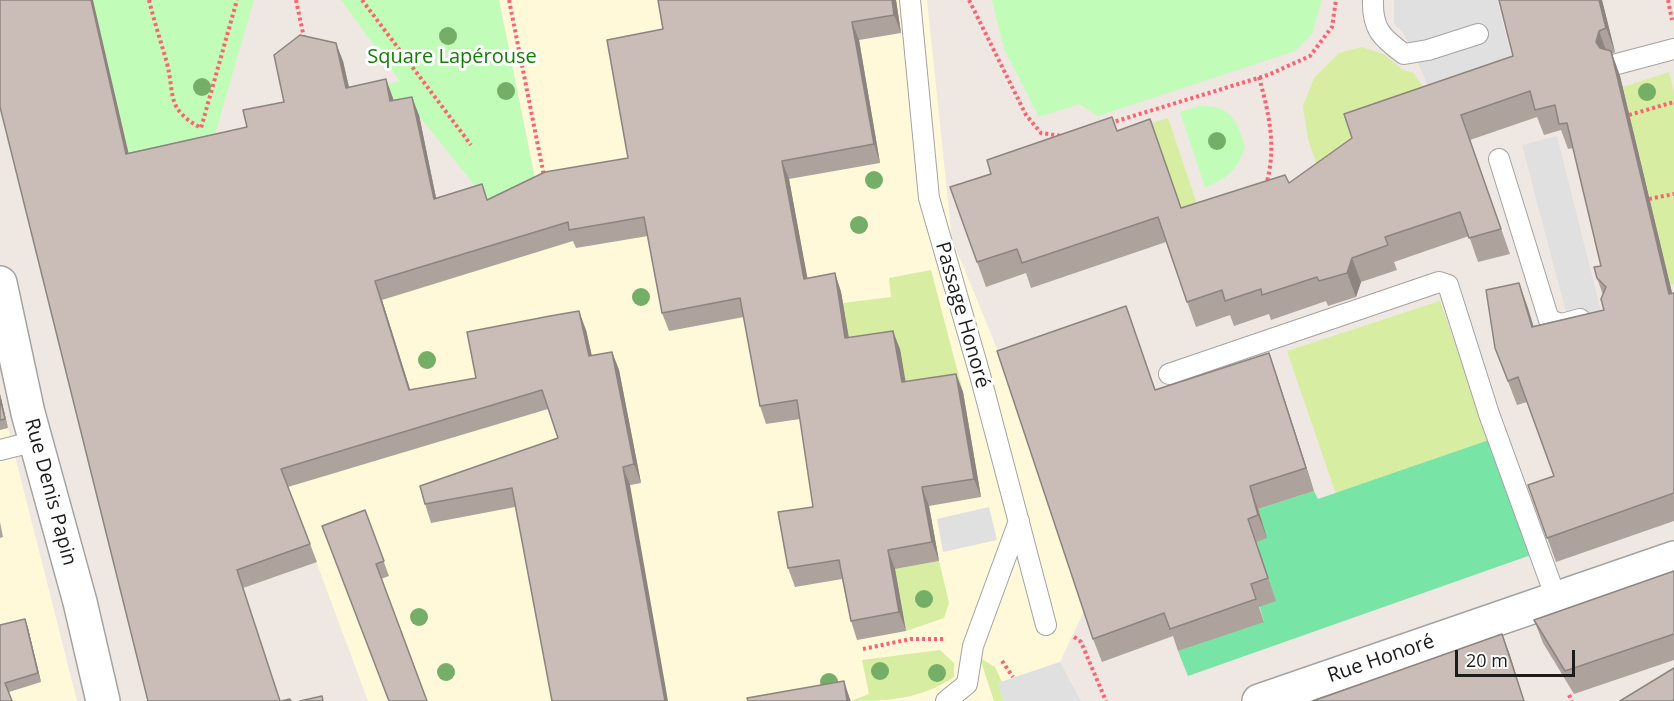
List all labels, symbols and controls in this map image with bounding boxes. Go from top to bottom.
park label: Square Lapérouse [367,45,537,69]
street label: Passage Honoré [930,239,994,391]
street label: Rue Denis Papin [19,416,81,568]
street label: Rue Honoré [1324,630,1438,688]
scale bar [1458,638,1578,676]
text: 20 m [1466,648,1508,672]

